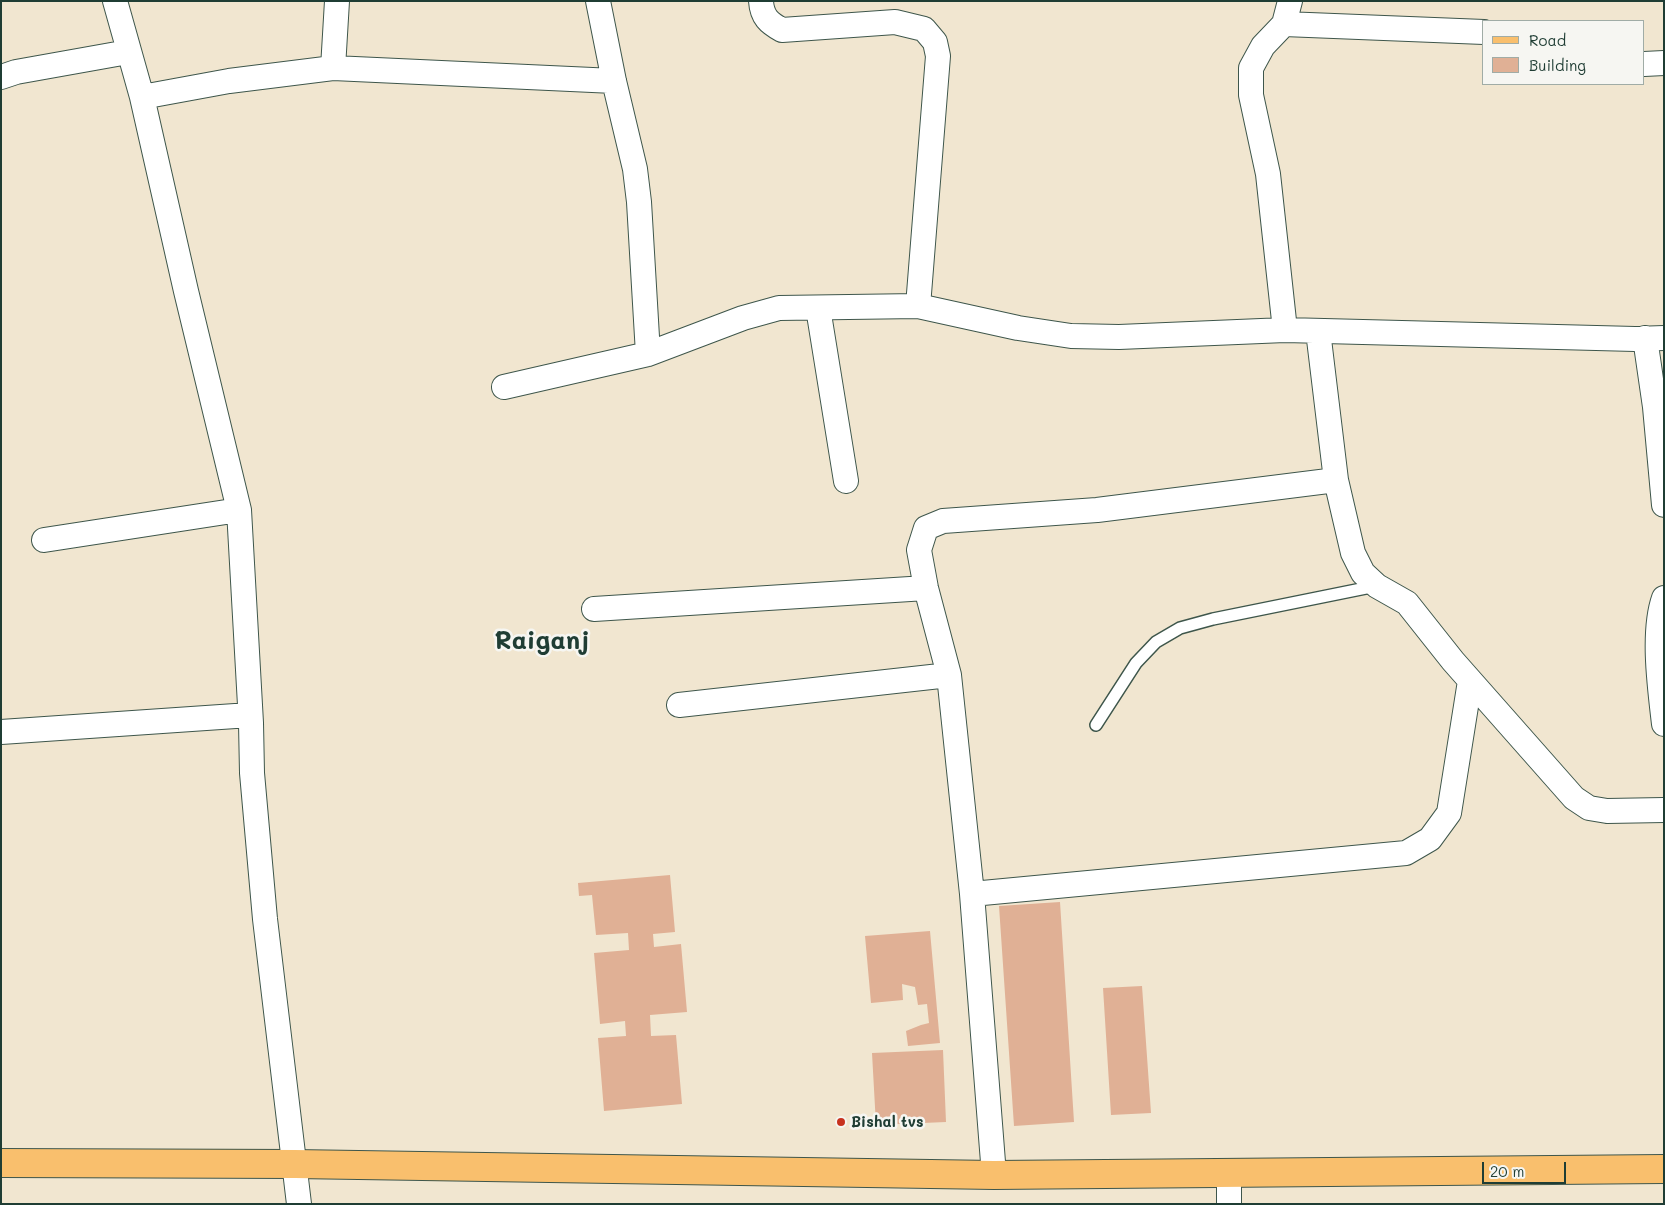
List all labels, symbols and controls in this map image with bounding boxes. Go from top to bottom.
legend [1482,20,1645,85]
text: Road [1529,30,1566,50]
text: Building [1529,55,1586,75]
district label: Raiganj [494,626,590,656]
place label: Bishal tvs [851,1113,923,1131]
marker: Bishal tvs [835,1116,847,1128]
scale bar [1485,1152,1569,1184]
text: 20 m [1490,1161,1524,1181]

